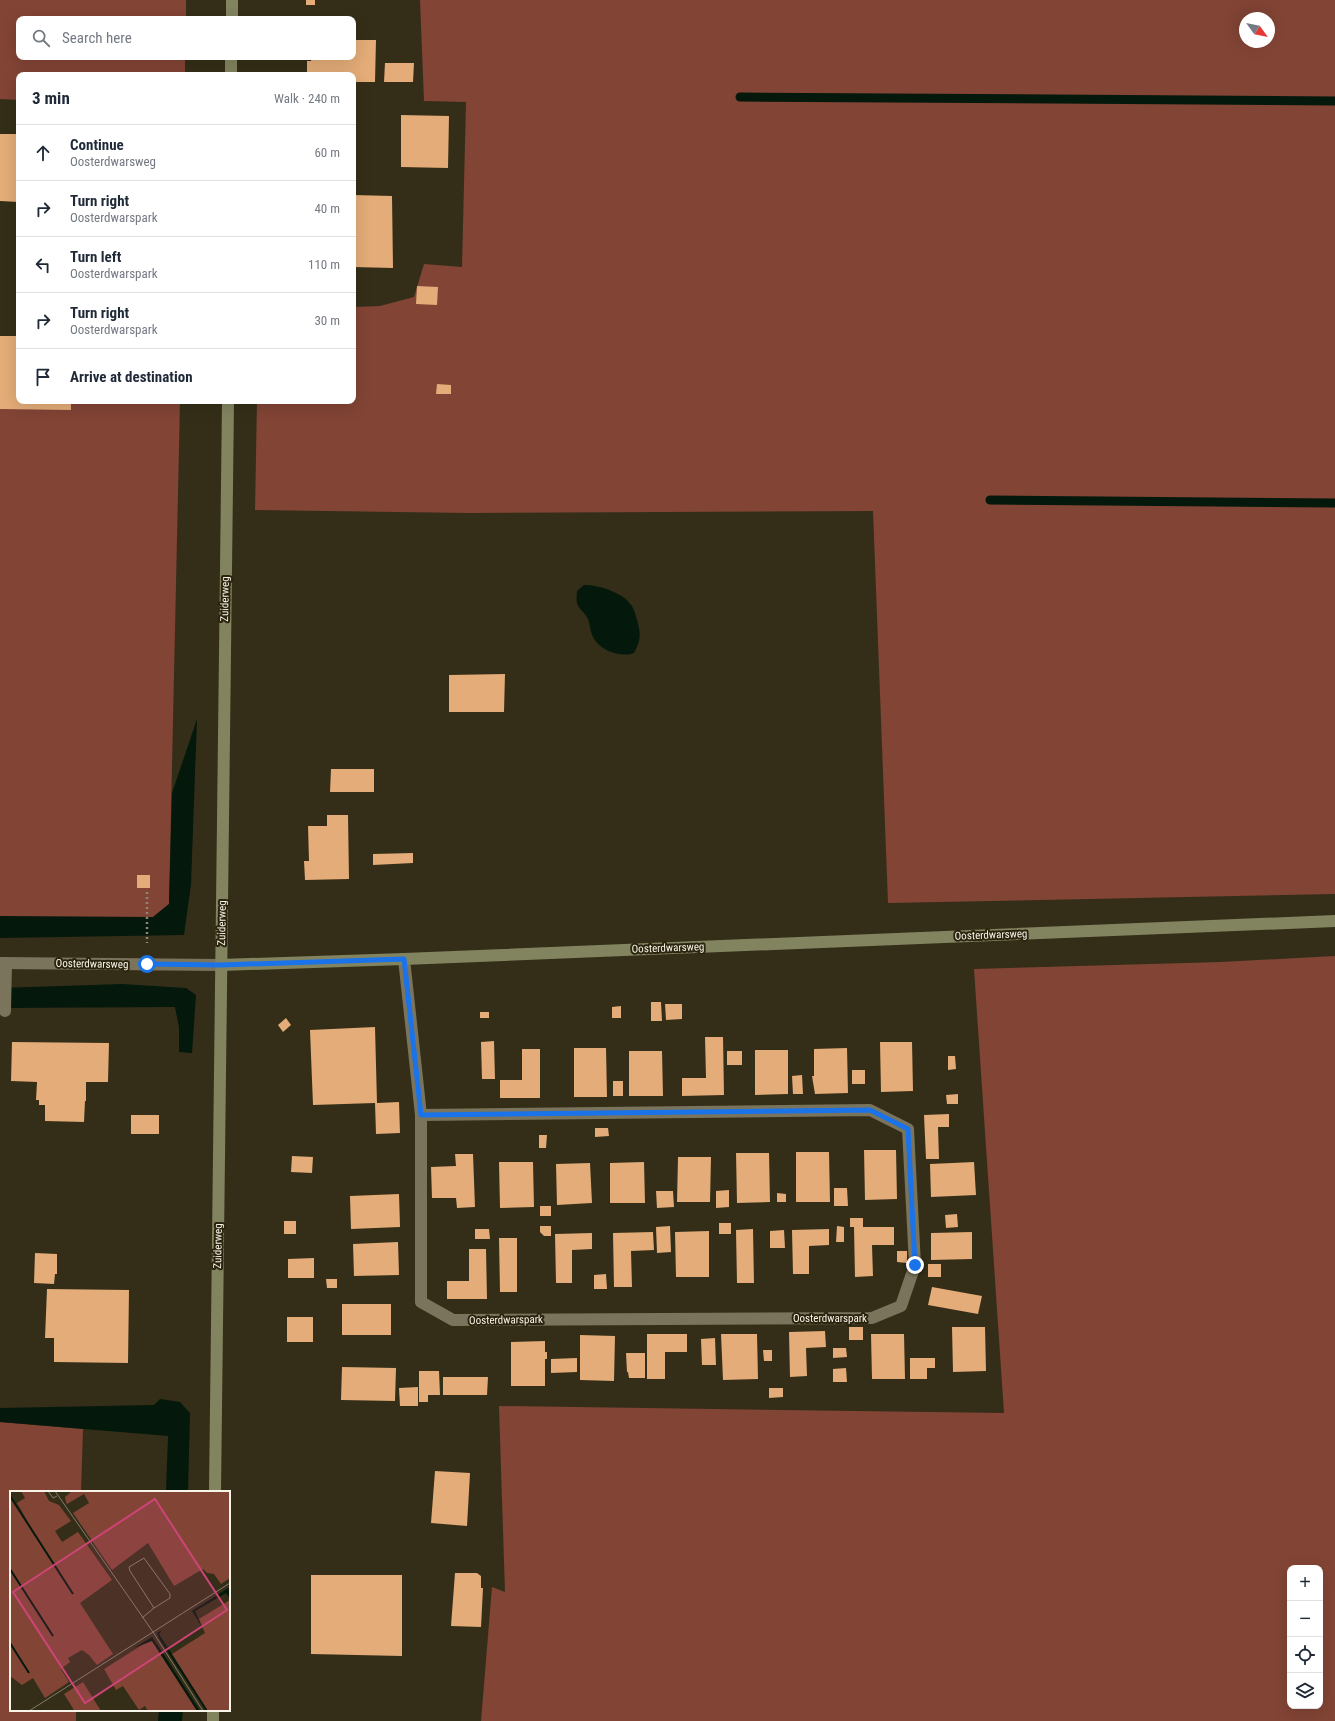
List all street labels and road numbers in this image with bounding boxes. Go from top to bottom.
street label: Zuiderweg [218,576,232,622]
street label: Zuiderweg [215,900,229,946]
street label: Oosterdwarsweg [954,927,1028,943]
street label: Oosterdwarsweg [631,940,705,956]
street label: Oosterdwarsweg [55,957,129,971]
street label: Zuiderweg [211,1223,225,1269]
street label: Oosterdwarspark [793,1312,867,1325]
street label: Oosterdwarspark [469,1313,543,1327]

